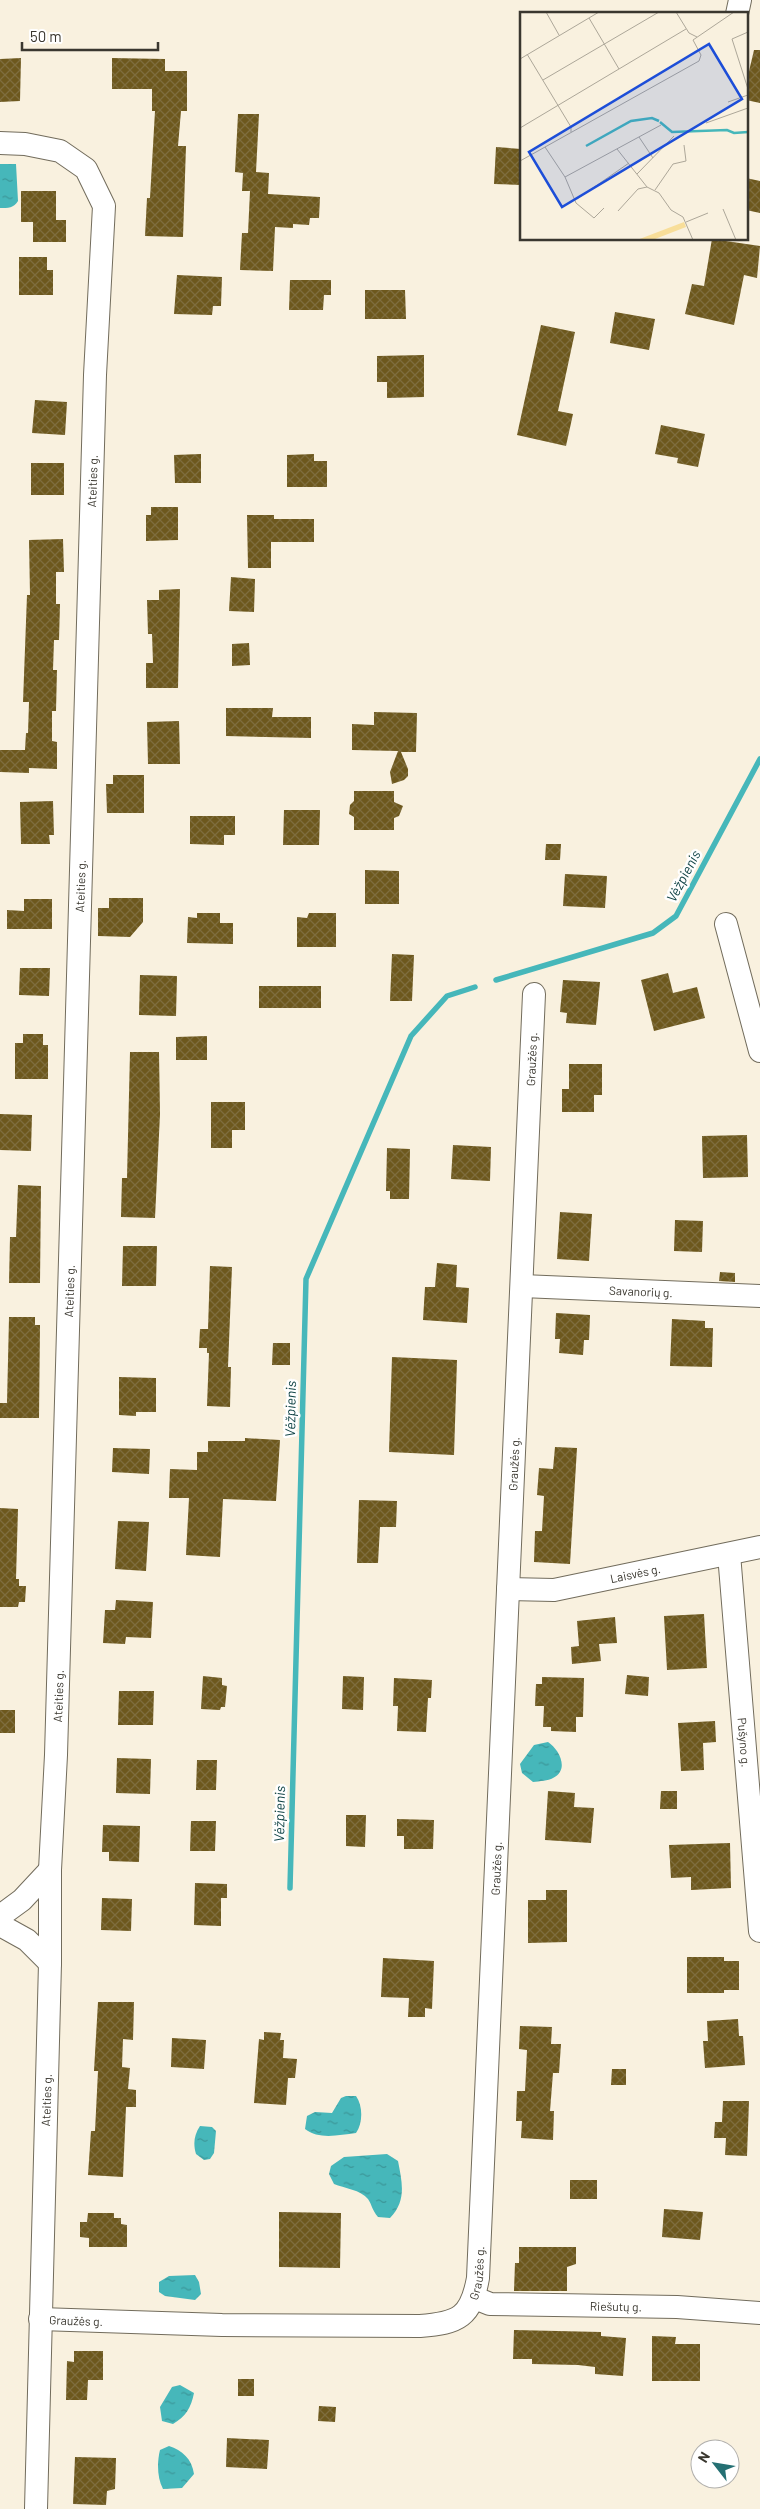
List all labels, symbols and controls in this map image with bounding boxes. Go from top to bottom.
inset map [520,12,748,240]
scale bar [22,20,159,52]
text: 50 m [30,27,62,45]
street label: Ateities g. [84,455,100,507]
water label: Vėžpienis [662,847,704,905]
street label: Ateities g. [72,860,88,912]
street label: Graužės g. [523,1032,539,1086]
street label: Ateities g. [61,1265,77,1317]
street label: Savanorių g. [609,1283,673,1299]
water label: Vėžpienis [281,1380,299,1437]
street label: Graužės g. [505,1437,522,1491]
street label: Laisvės g. [609,1561,662,1585]
street label: Ateities g. [50,1670,66,1722]
street label: Pušyno g. [735,1717,753,1768]
water label: Vėžpienis [270,1785,288,1842]
street label: Graužės g. [488,1841,504,1896]
street label: Ateities g. [38,2074,54,2126]
street label: Graužės g. [466,2246,486,2302]
street label: Riešutų g. [590,2299,642,2313]
street label: Graužės g. [49,2312,103,2328]
north arrow [690,2439,740,2489]
text: N [694,2449,713,2465]

